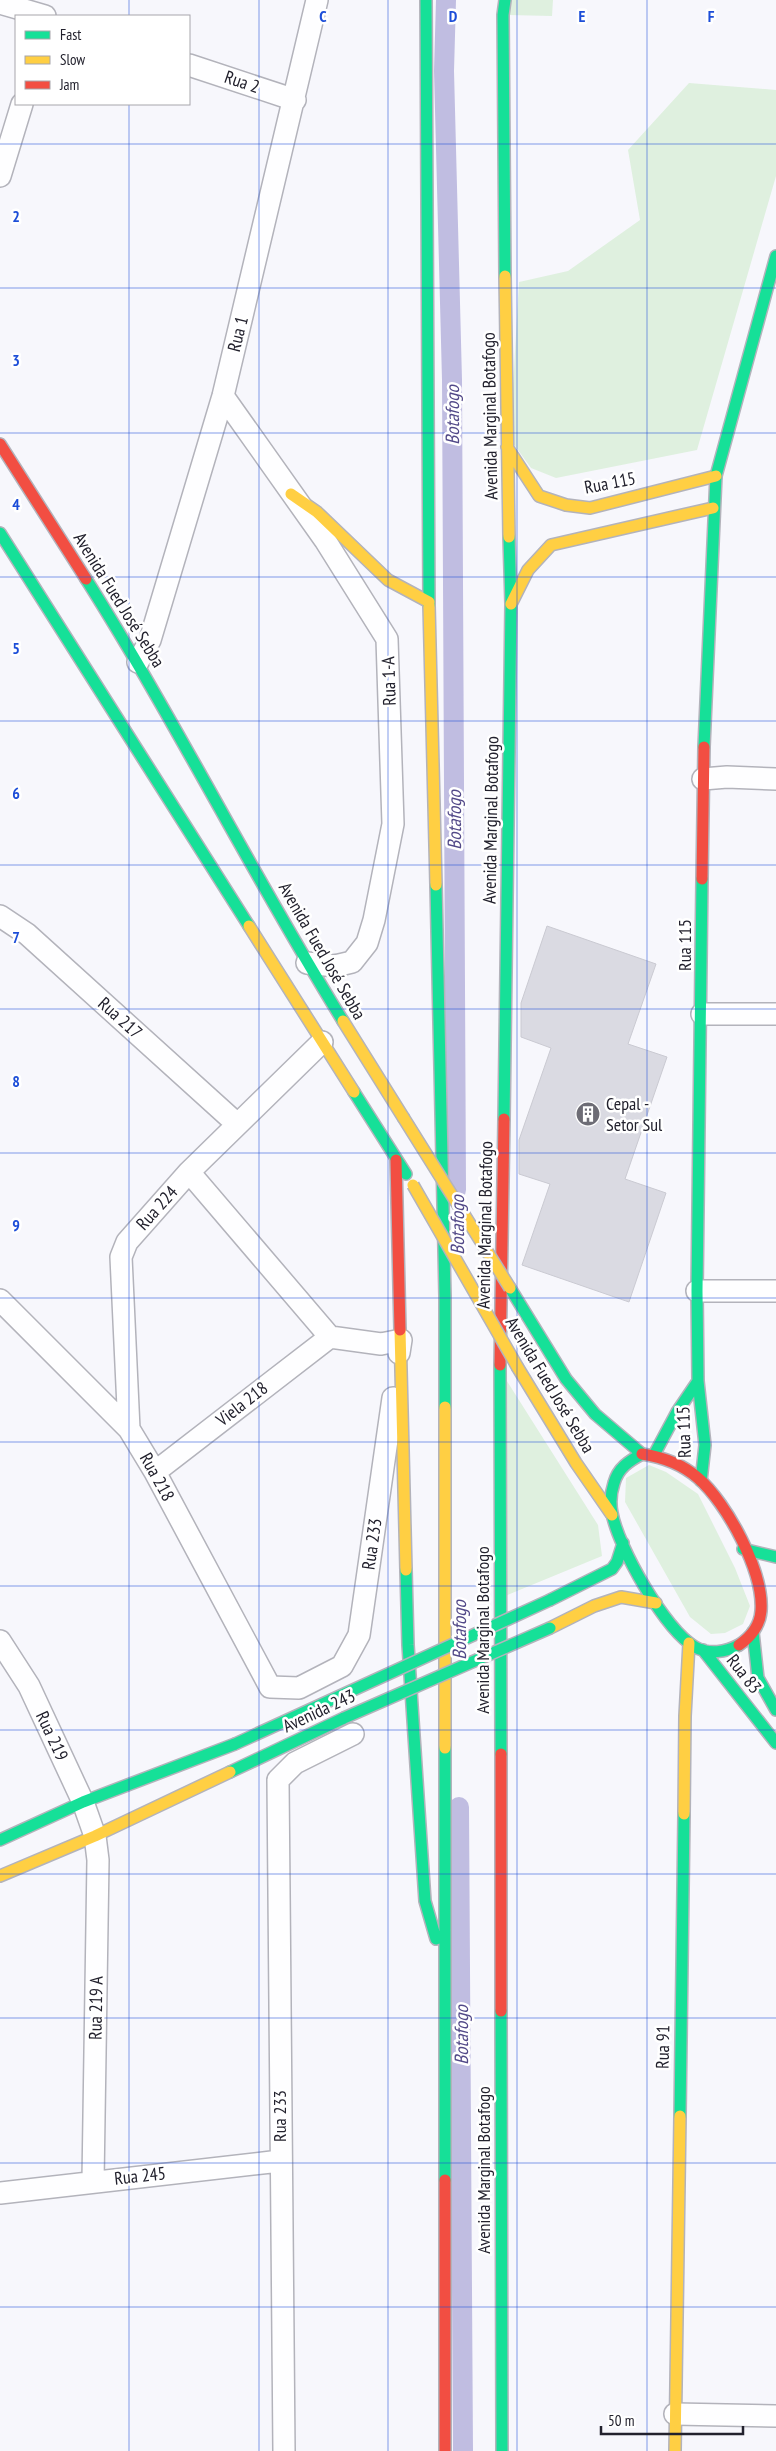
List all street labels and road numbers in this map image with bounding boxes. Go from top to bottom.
street label: Rua 2 [222,65,263,98]
street label: Rua 1 [222,314,253,354]
street label: Avenida Marginal Botafogo [477,332,502,500]
street label: Rua 115 [582,466,638,499]
street label: Avenida Fued José Sebba [69,528,170,671]
street label: Rua 1-A [376,656,401,706]
street label: Avenida Marginal Botafogo [478,736,503,904]
street label: Avenida Fued José Sebba [274,878,371,1023]
street label: Rua 115 [673,919,696,971]
street label: Rua 217 [93,992,147,1043]
street label: Avenida Marginal Botafogo [472,1141,497,1309]
street label: Rua 224 [131,1181,182,1235]
street label: Avenida Fued José Sebba [501,1313,600,1457]
street label: Viela 218 [211,1376,272,1432]
street label: Rua 115 [671,1406,696,1458]
street label: Rua 218 [135,1449,180,1505]
street label: Rua 233 [357,1517,386,1571]
street label: Avenida Marginal Botafogo [471,1546,494,1714]
street label: Rua 83 [722,1649,767,1698]
street label: Avenida 243 [279,1684,359,1737]
street label: Rua 219 [31,1707,74,1764]
street label: Rua 219 A [83,1976,108,2040]
street label: Rua 91 [651,2025,674,2069]
street label: Avenida Marginal Botafogo [472,2086,495,2254]
street label: Rua 233 [268,2090,291,2142]
street label: Rua 245 [113,2161,167,2190]

